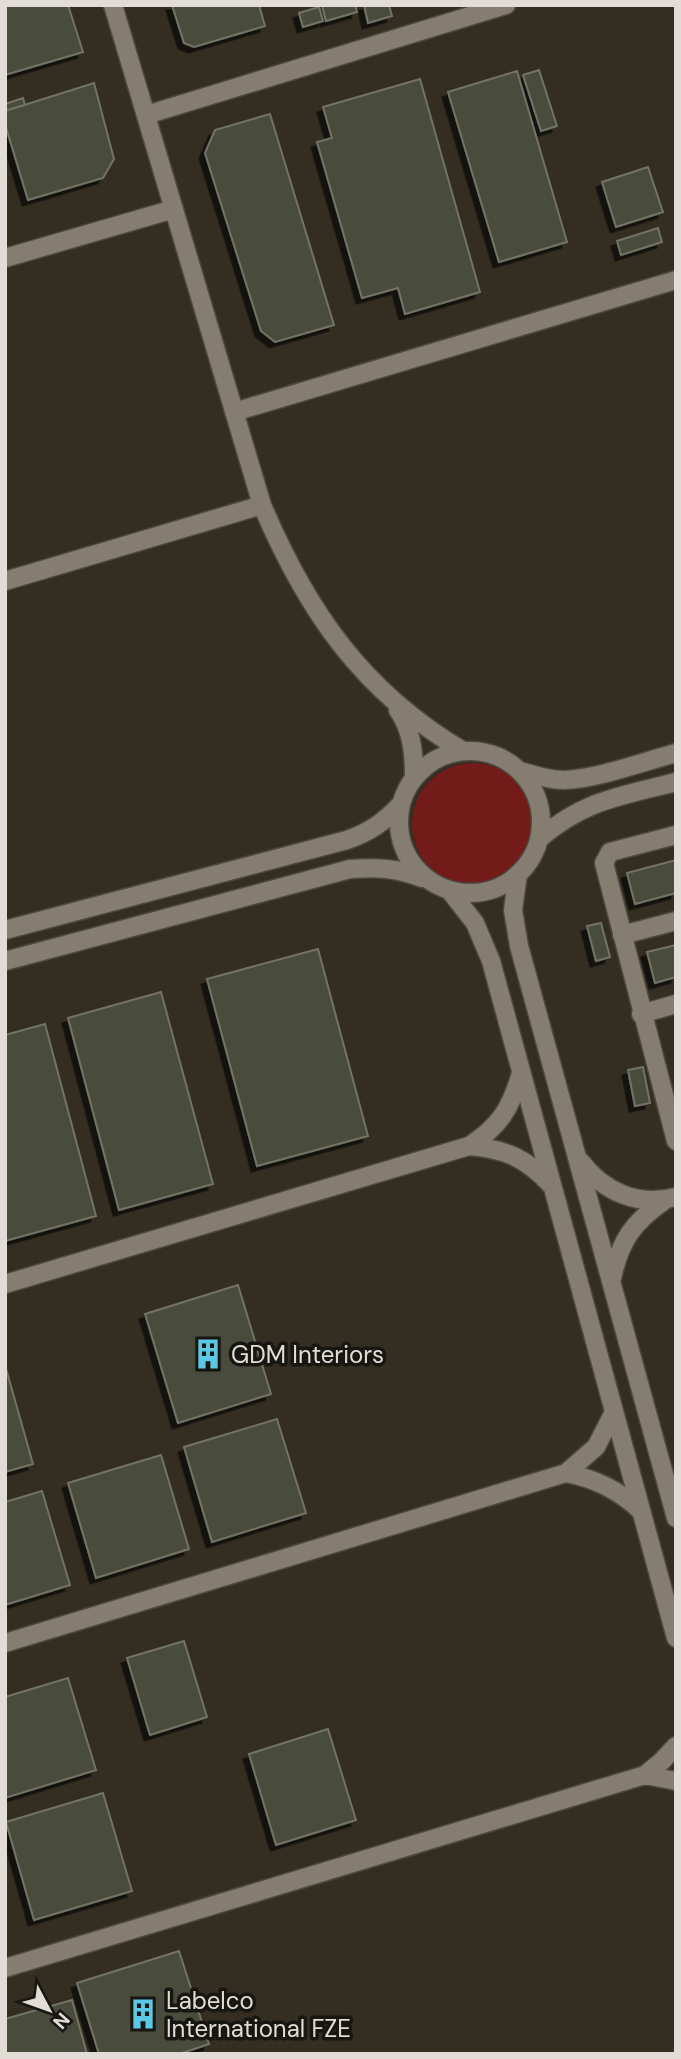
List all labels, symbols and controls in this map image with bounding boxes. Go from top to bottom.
building icon: GDM Interiors [191,1337,225,1371]
place label: GDM Interiors [231,1339,384,1370]
north arrow [14,1975,84,2045]
place label: Labelco International FZE [166,1985,351,2044]
building icon: Labelco International FZE [126,1997,160,2031]
text: N [47,2007,75,2034]

